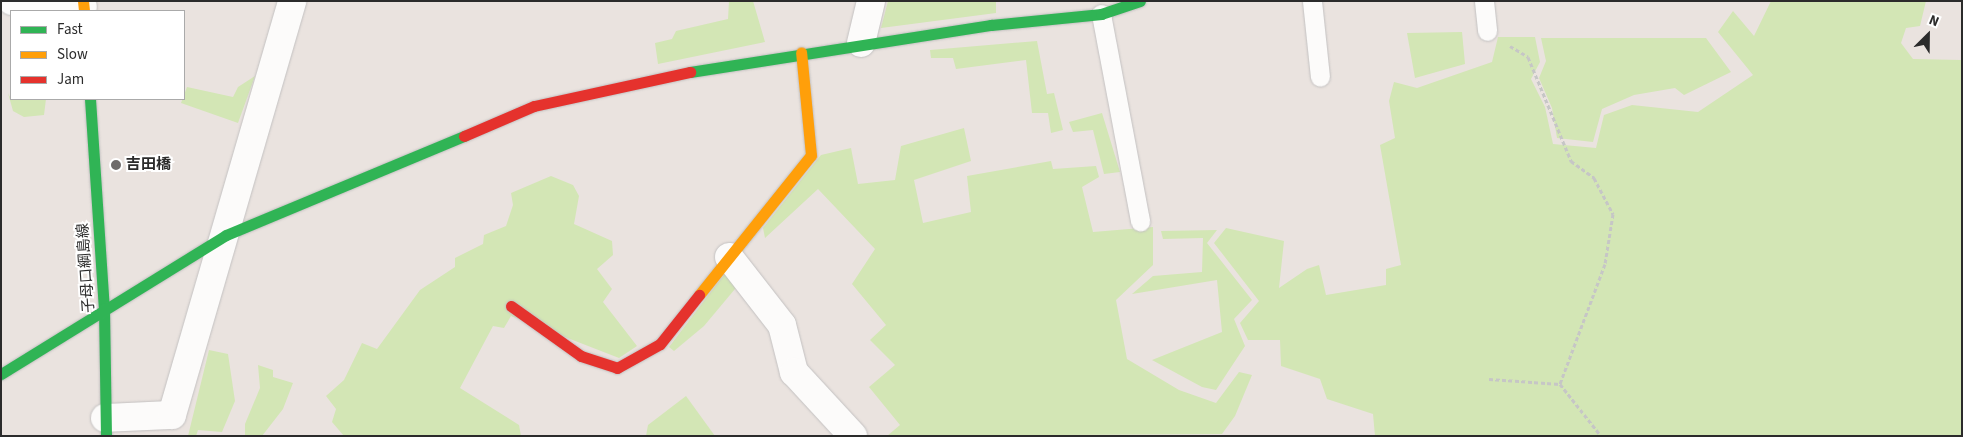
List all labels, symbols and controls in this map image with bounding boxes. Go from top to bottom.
legend [10,10,185,100]
north arrow [1903,10,1953,60]
text: N [1926,10,1942,32]
text: Fast [57,19,83,40]
text: Slow [57,44,88,65]
text: Jam [57,69,84,90]
place label: 吉田橋 [126,156,171,174]
marker: 吉田橋 [110,159,122,171]
street label: 子母口綱島線 [74,222,98,314]

